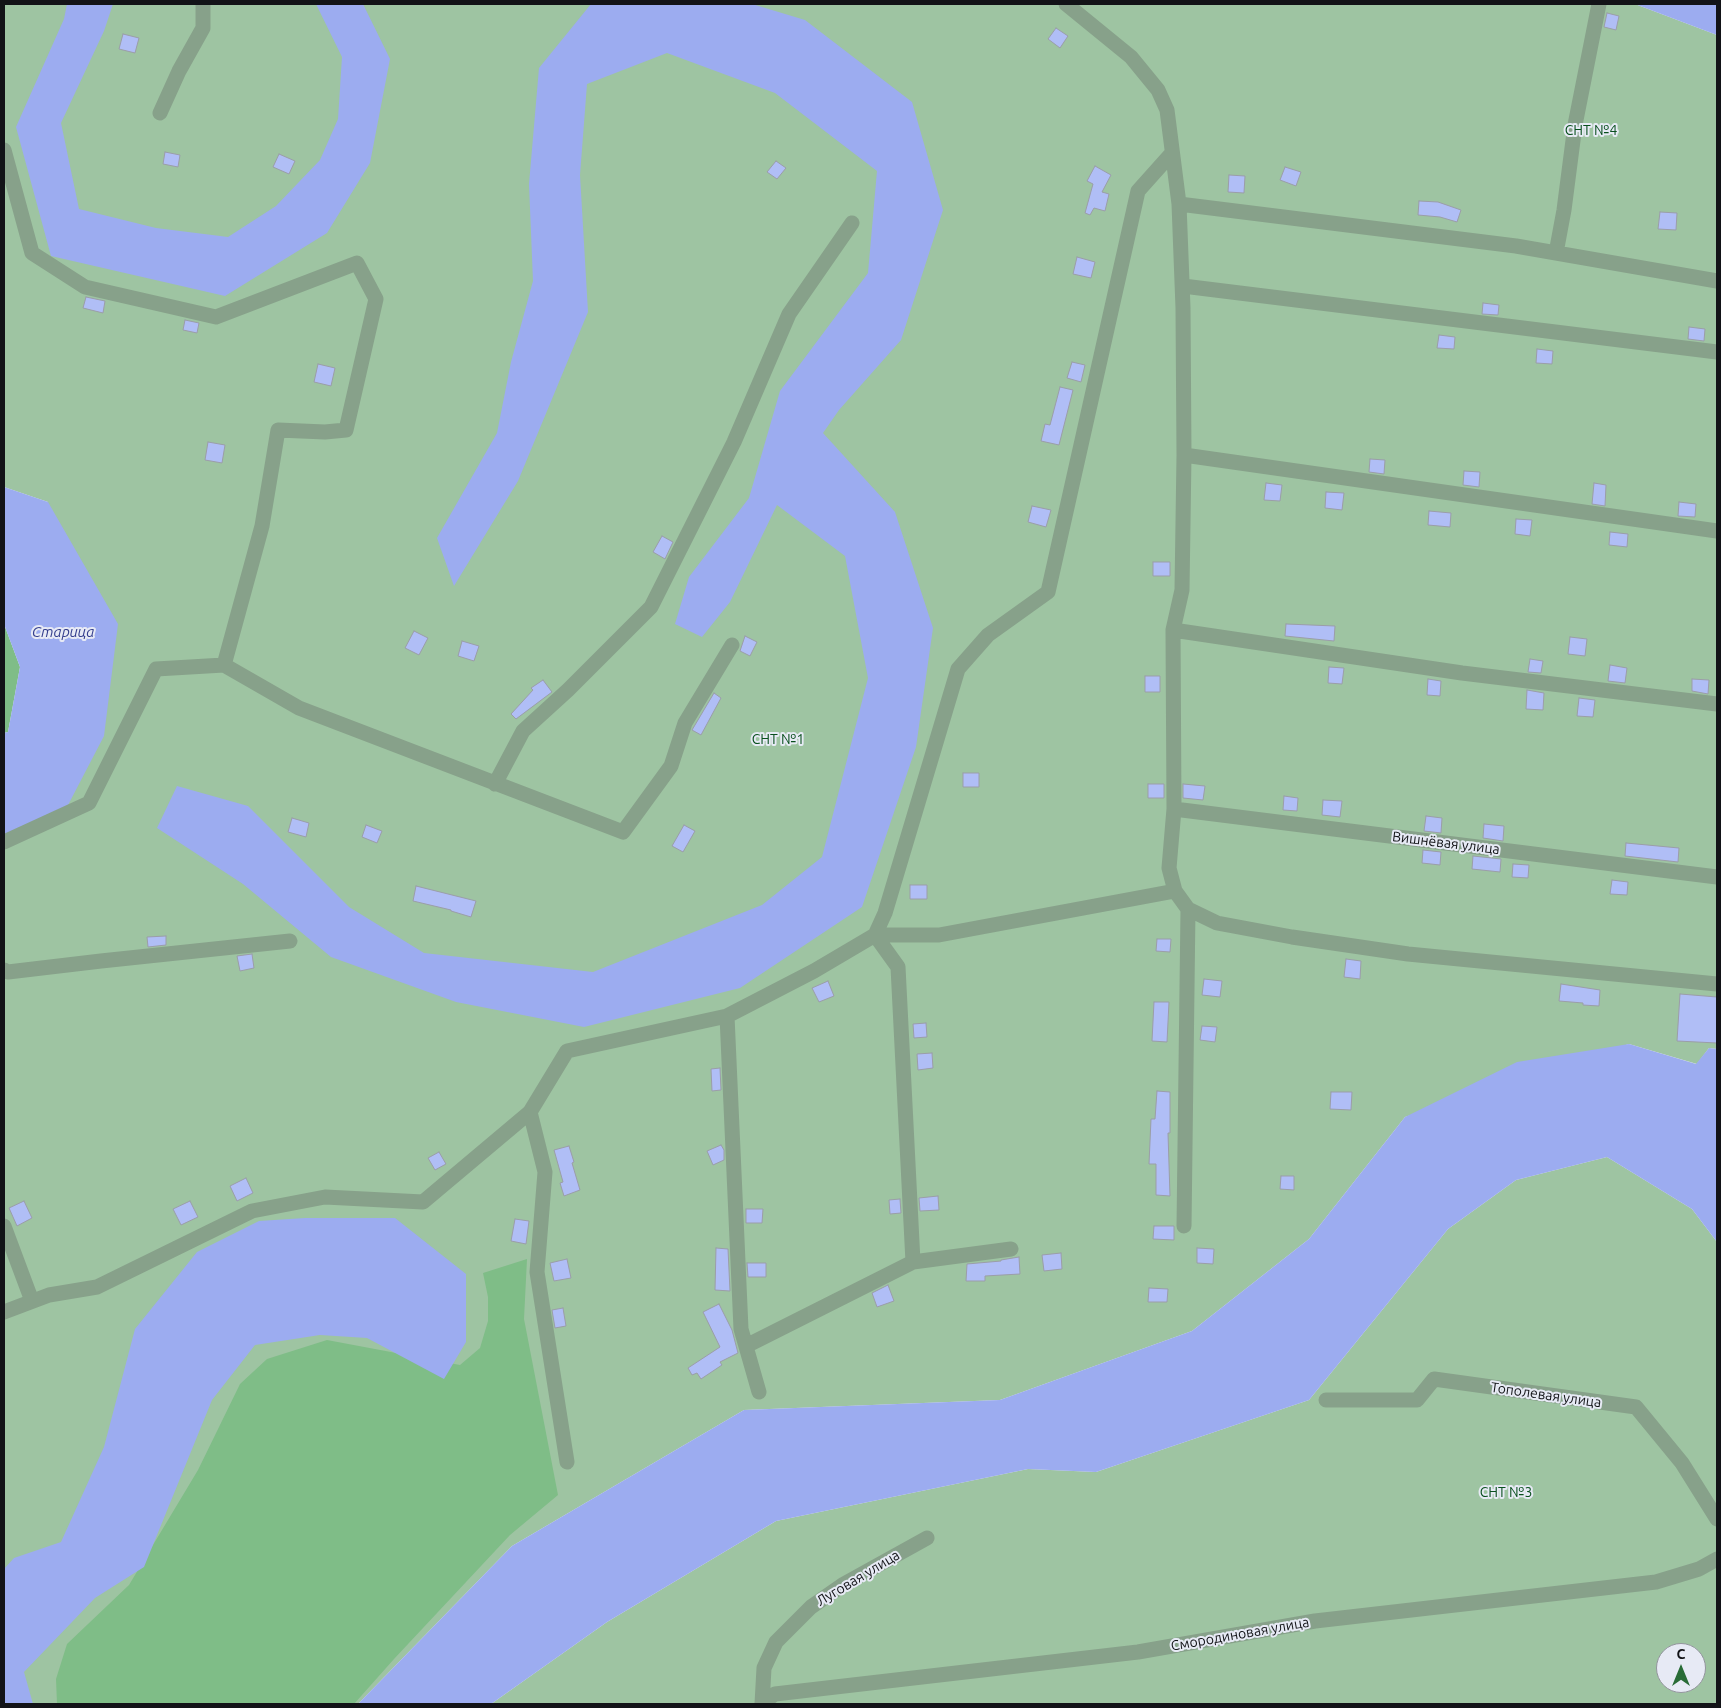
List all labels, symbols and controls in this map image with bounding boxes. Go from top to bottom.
park label: СНТ №4 [1565,122,1617,138]
water label: Старица [32,623,94,641]
park label: СНТ №1 [752,731,804,747]
street label: Вишнёвая улица [1391,828,1501,858]
street label: Тополевая улица [1490,1379,1602,1411]
park label: СНТ №3 [1480,1484,1532,1500]
street label: Луговая улица [813,1547,903,1609]
street label: Смородиновая улица [1170,1614,1310,1654]
north arrow [1656,1643,1706,1693]
text: С [1677,1646,1685,1662]

